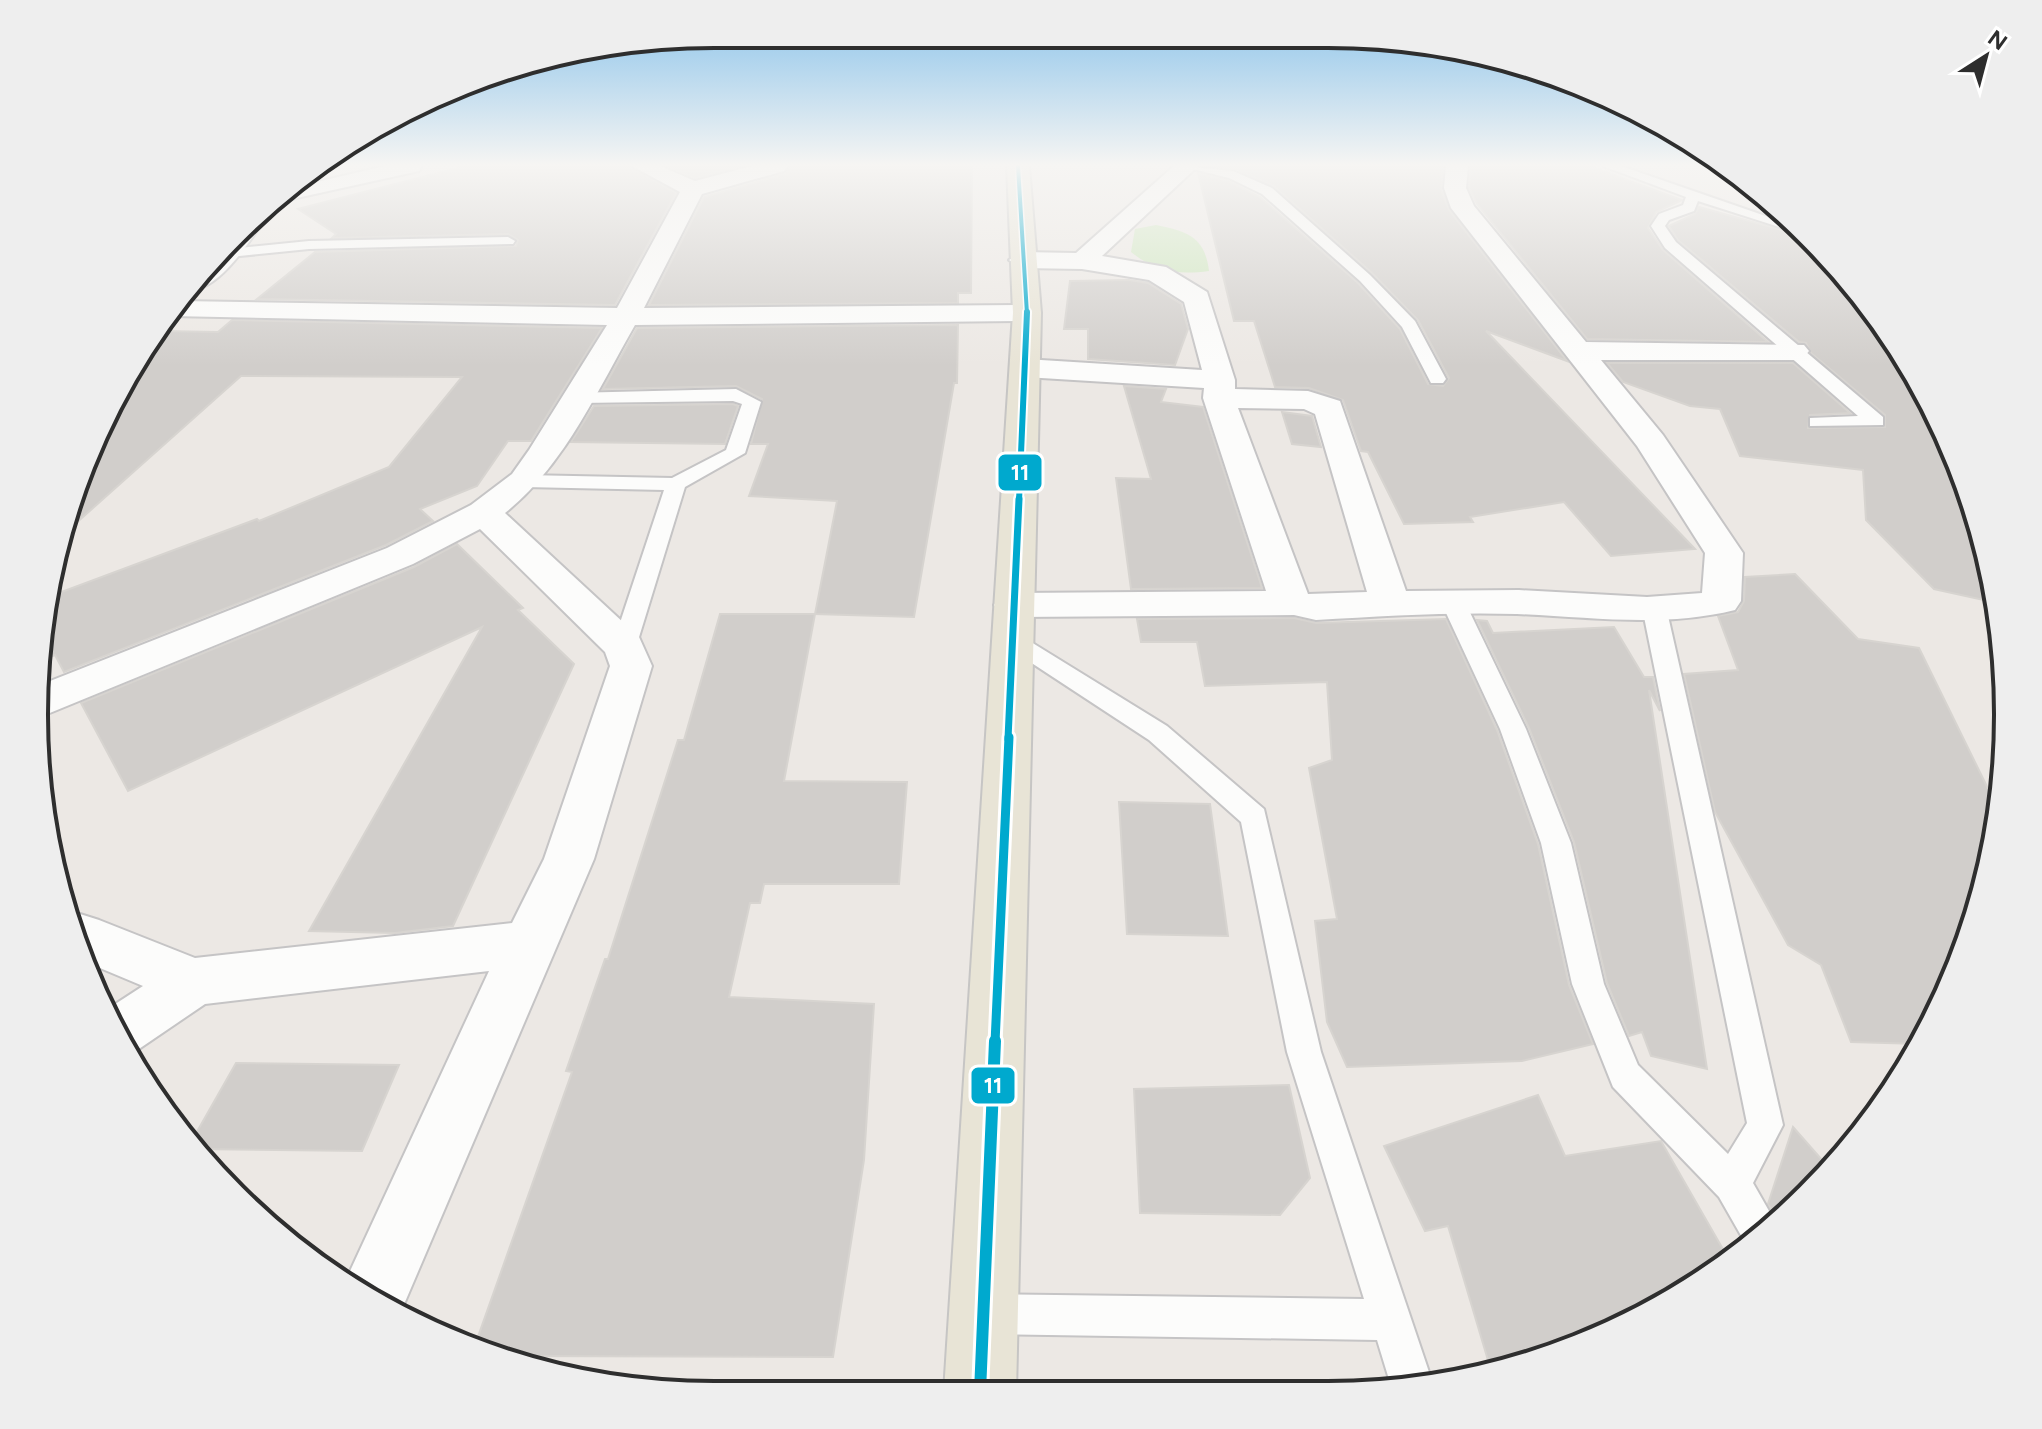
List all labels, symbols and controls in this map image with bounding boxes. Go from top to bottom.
north arrow [1946,16,2026,96]
text: N [1983,24,2012,56]
line badge: 11 [997,453,1043,492]
text: 11 [1011,459,1029,486]
line badge: 11 [970,1066,1016,1105]
text: 11 [984,1072,1002,1099]

